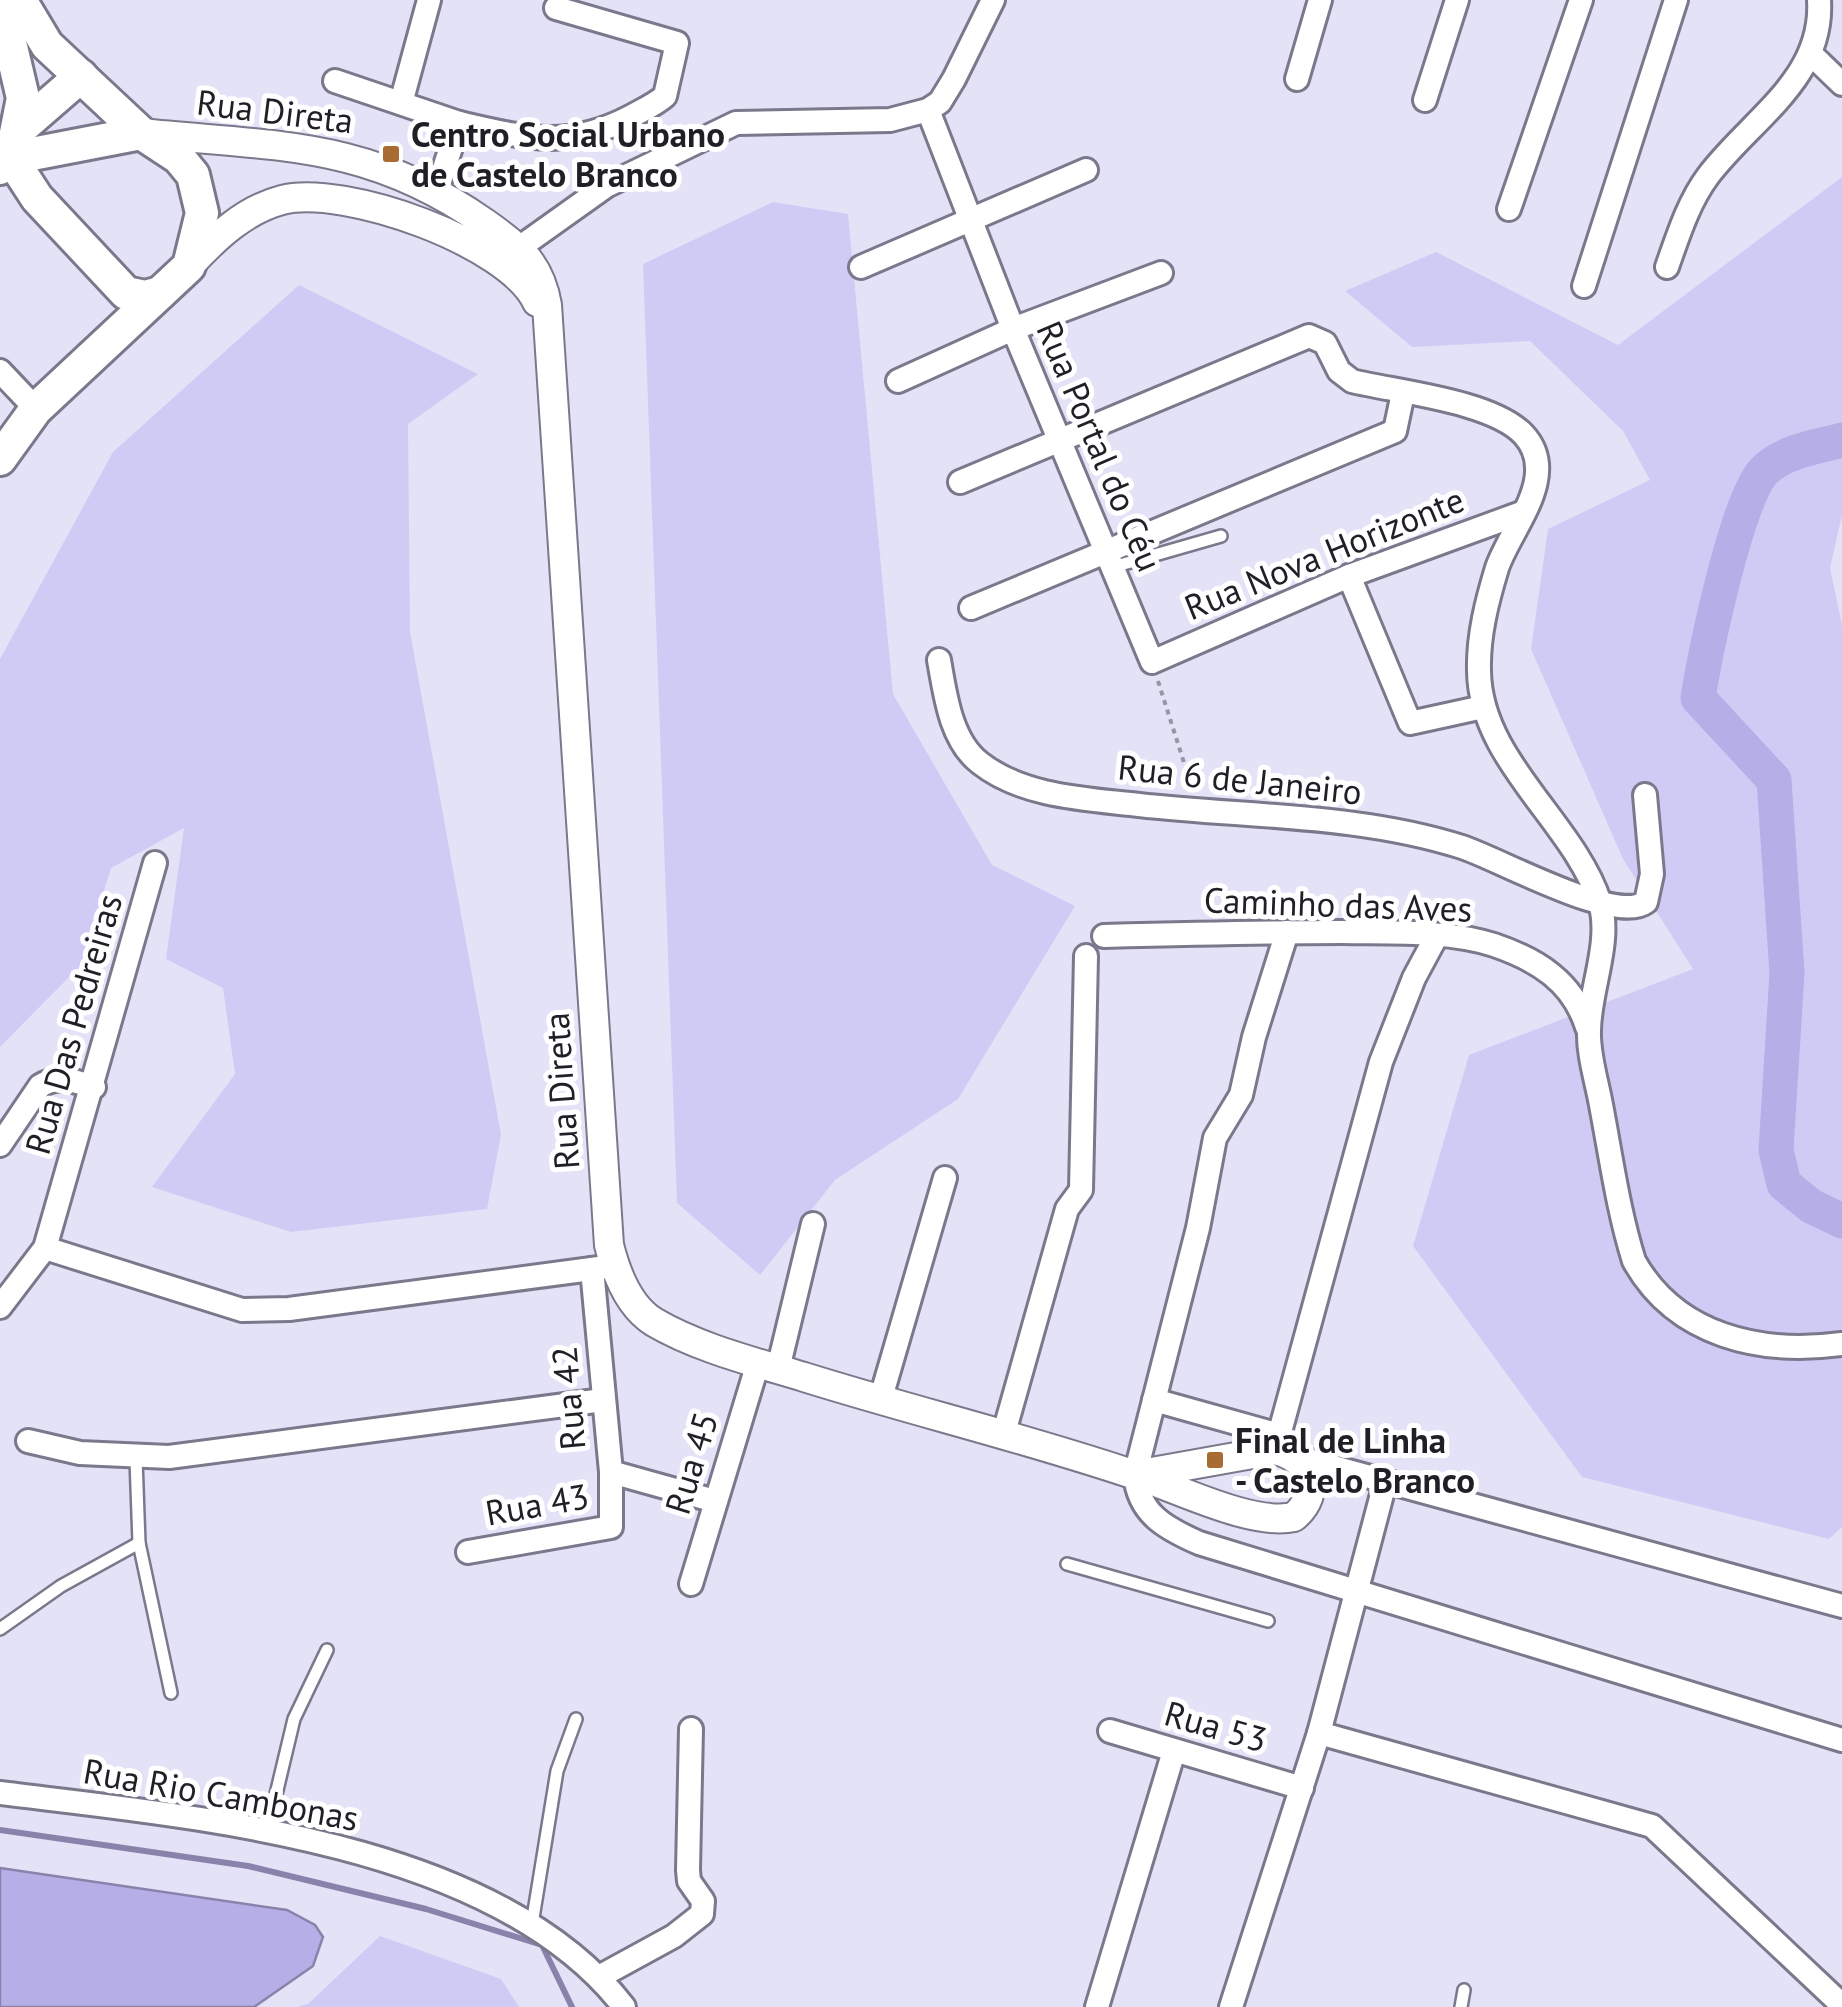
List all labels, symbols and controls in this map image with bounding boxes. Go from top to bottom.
street label: Rua Direta [194,79,356,143]
place label: Centro Social Urbano de Castelo Branco [411,111,725,197]
marker: Centro Social Urbano de Castelo Branco [380,143,402,165]
street label: Rua Portal do Céu [1027,314,1173,578]
street label: Rua Nova Horizonte [1178,476,1470,630]
street label: Rua 6 de Janeiro [1116,743,1364,815]
street label: Caminho das Aves [1203,876,1473,932]
street label: Rua Das Pedreiras [14,889,132,1159]
street label: Rua Direta [533,1011,589,1171]
street label: Rua 42 [541,1344,595,1452]
street label: Rua 45 [654,1406,728,1520]
place label: Final de Linha - Castelo Branco [1235,1417,1475,1503]
marker: Final de Linha - Castelo Branco [1204,1449,1226,1471]
street label: Rua 43 [482,1472,592,1536]
street label: Rua 53 [1160,1690,1272,1762]
street label: Rua Rio Cambonas [80,1747,362,1841]

